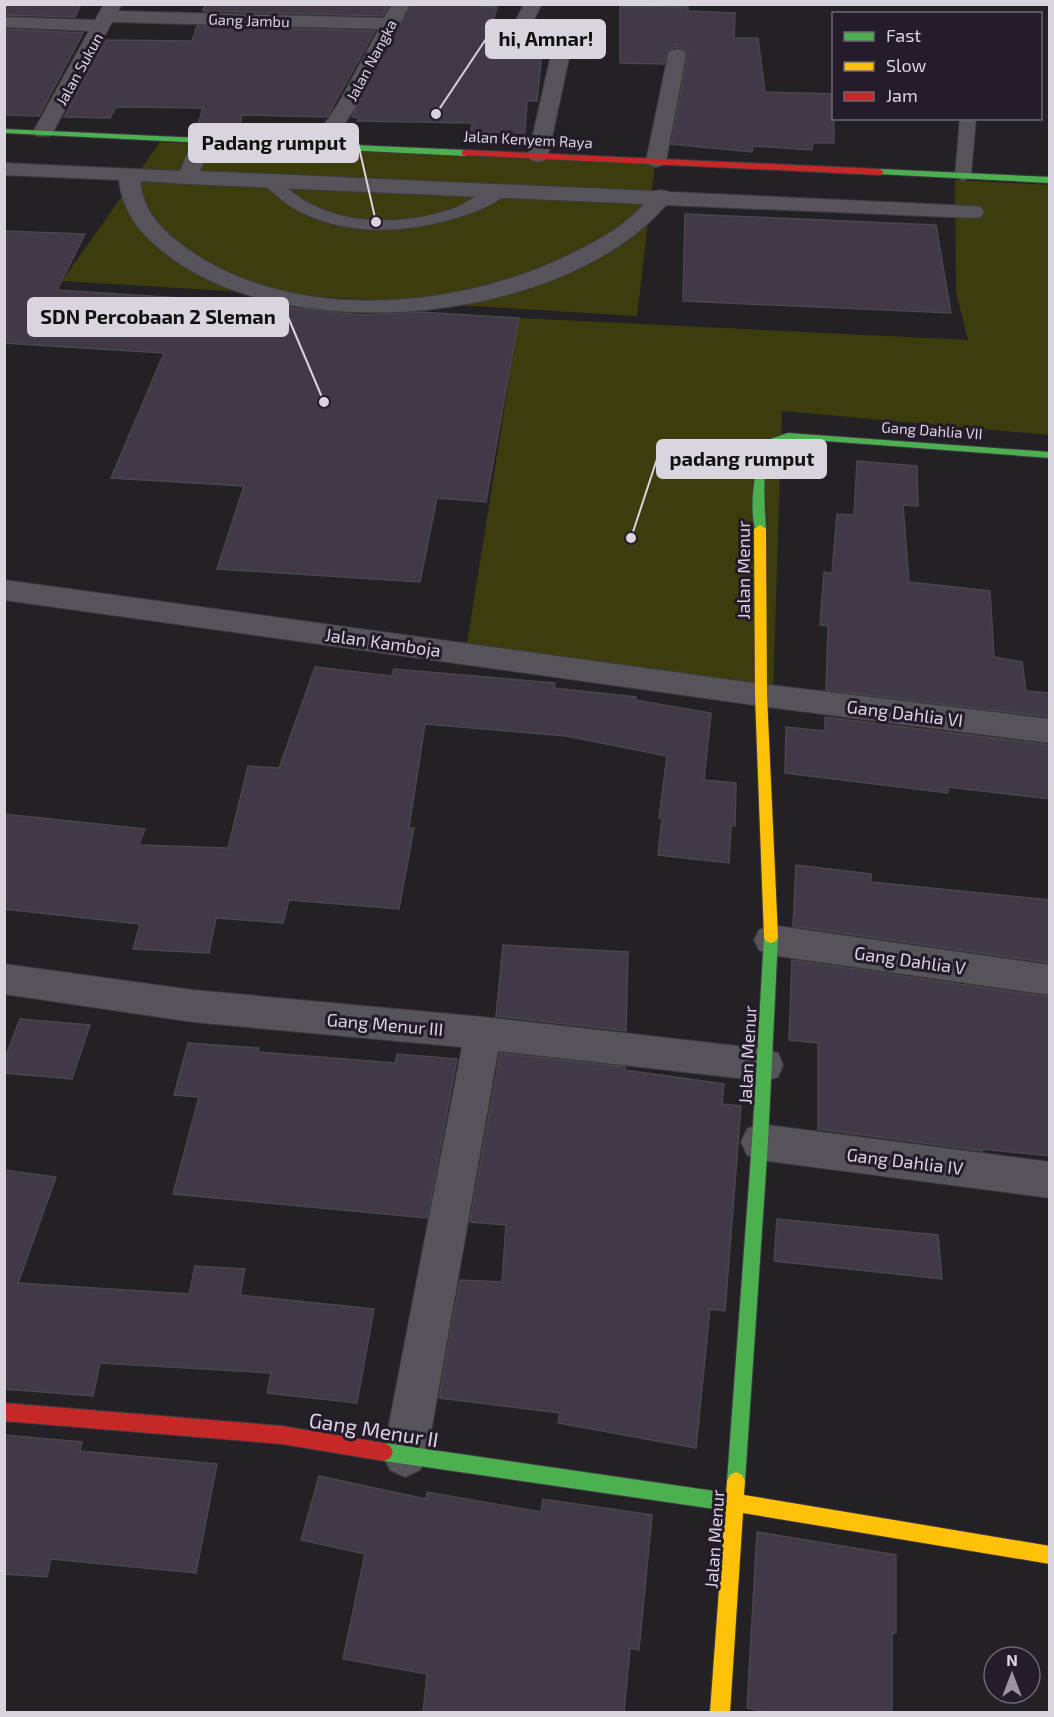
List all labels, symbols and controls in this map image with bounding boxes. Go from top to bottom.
street label: Gang Jambu [208,10,290,30]
legend [832,12,1042,120]
street label: Jalan Nangka [342,16,400,104]
callout: hi, Amnar! [486,20,605,58]
text: Fast [886,24,921,46]
text: hi, Amnar! [499,26,593,50]
street label: Jalan Sukun [52,30,106,108]
text: Slow [886,54,927,76]
text: Jam [886,84,918,106]
callout: Padang rumput [189,124,358,162]
street label: Jalan Kenyem Raya [463,127,593,151]
text: Padang rumput [201,130,347,154]
callout: SDN Percobaan 2 Sleman [28,298,288,336]
text: SDN Percobaan 2 Sleman [40,304,276,328]
street label: Gang Dahlia VII [881,417,983,443]
callout: padang rumput [657,440,826,478]
text: padang rumput [670,446,814,470]
street label: Jalan Menur [732,520,754,620]
street label: Jalan Kamboja [324,623,442,661]
street label: Gang Dahlia VI [846,695,964,731]
street label: Gang Dahlia V [853,941,967,979]
street label: Jalan Menur [733,1005,761,1105]
street label: Gang Menur III [326,1008,444,1040]
street label: Gang Dahlia IV [845,1143,965,1179]
street label: Gang Menur II [307,1406,441,1452]
street label: Jalan Menur [700,1489,728,1589]
north arrow [982,1645,1042,1705]
text: N [1006,1650,1018,1669]

